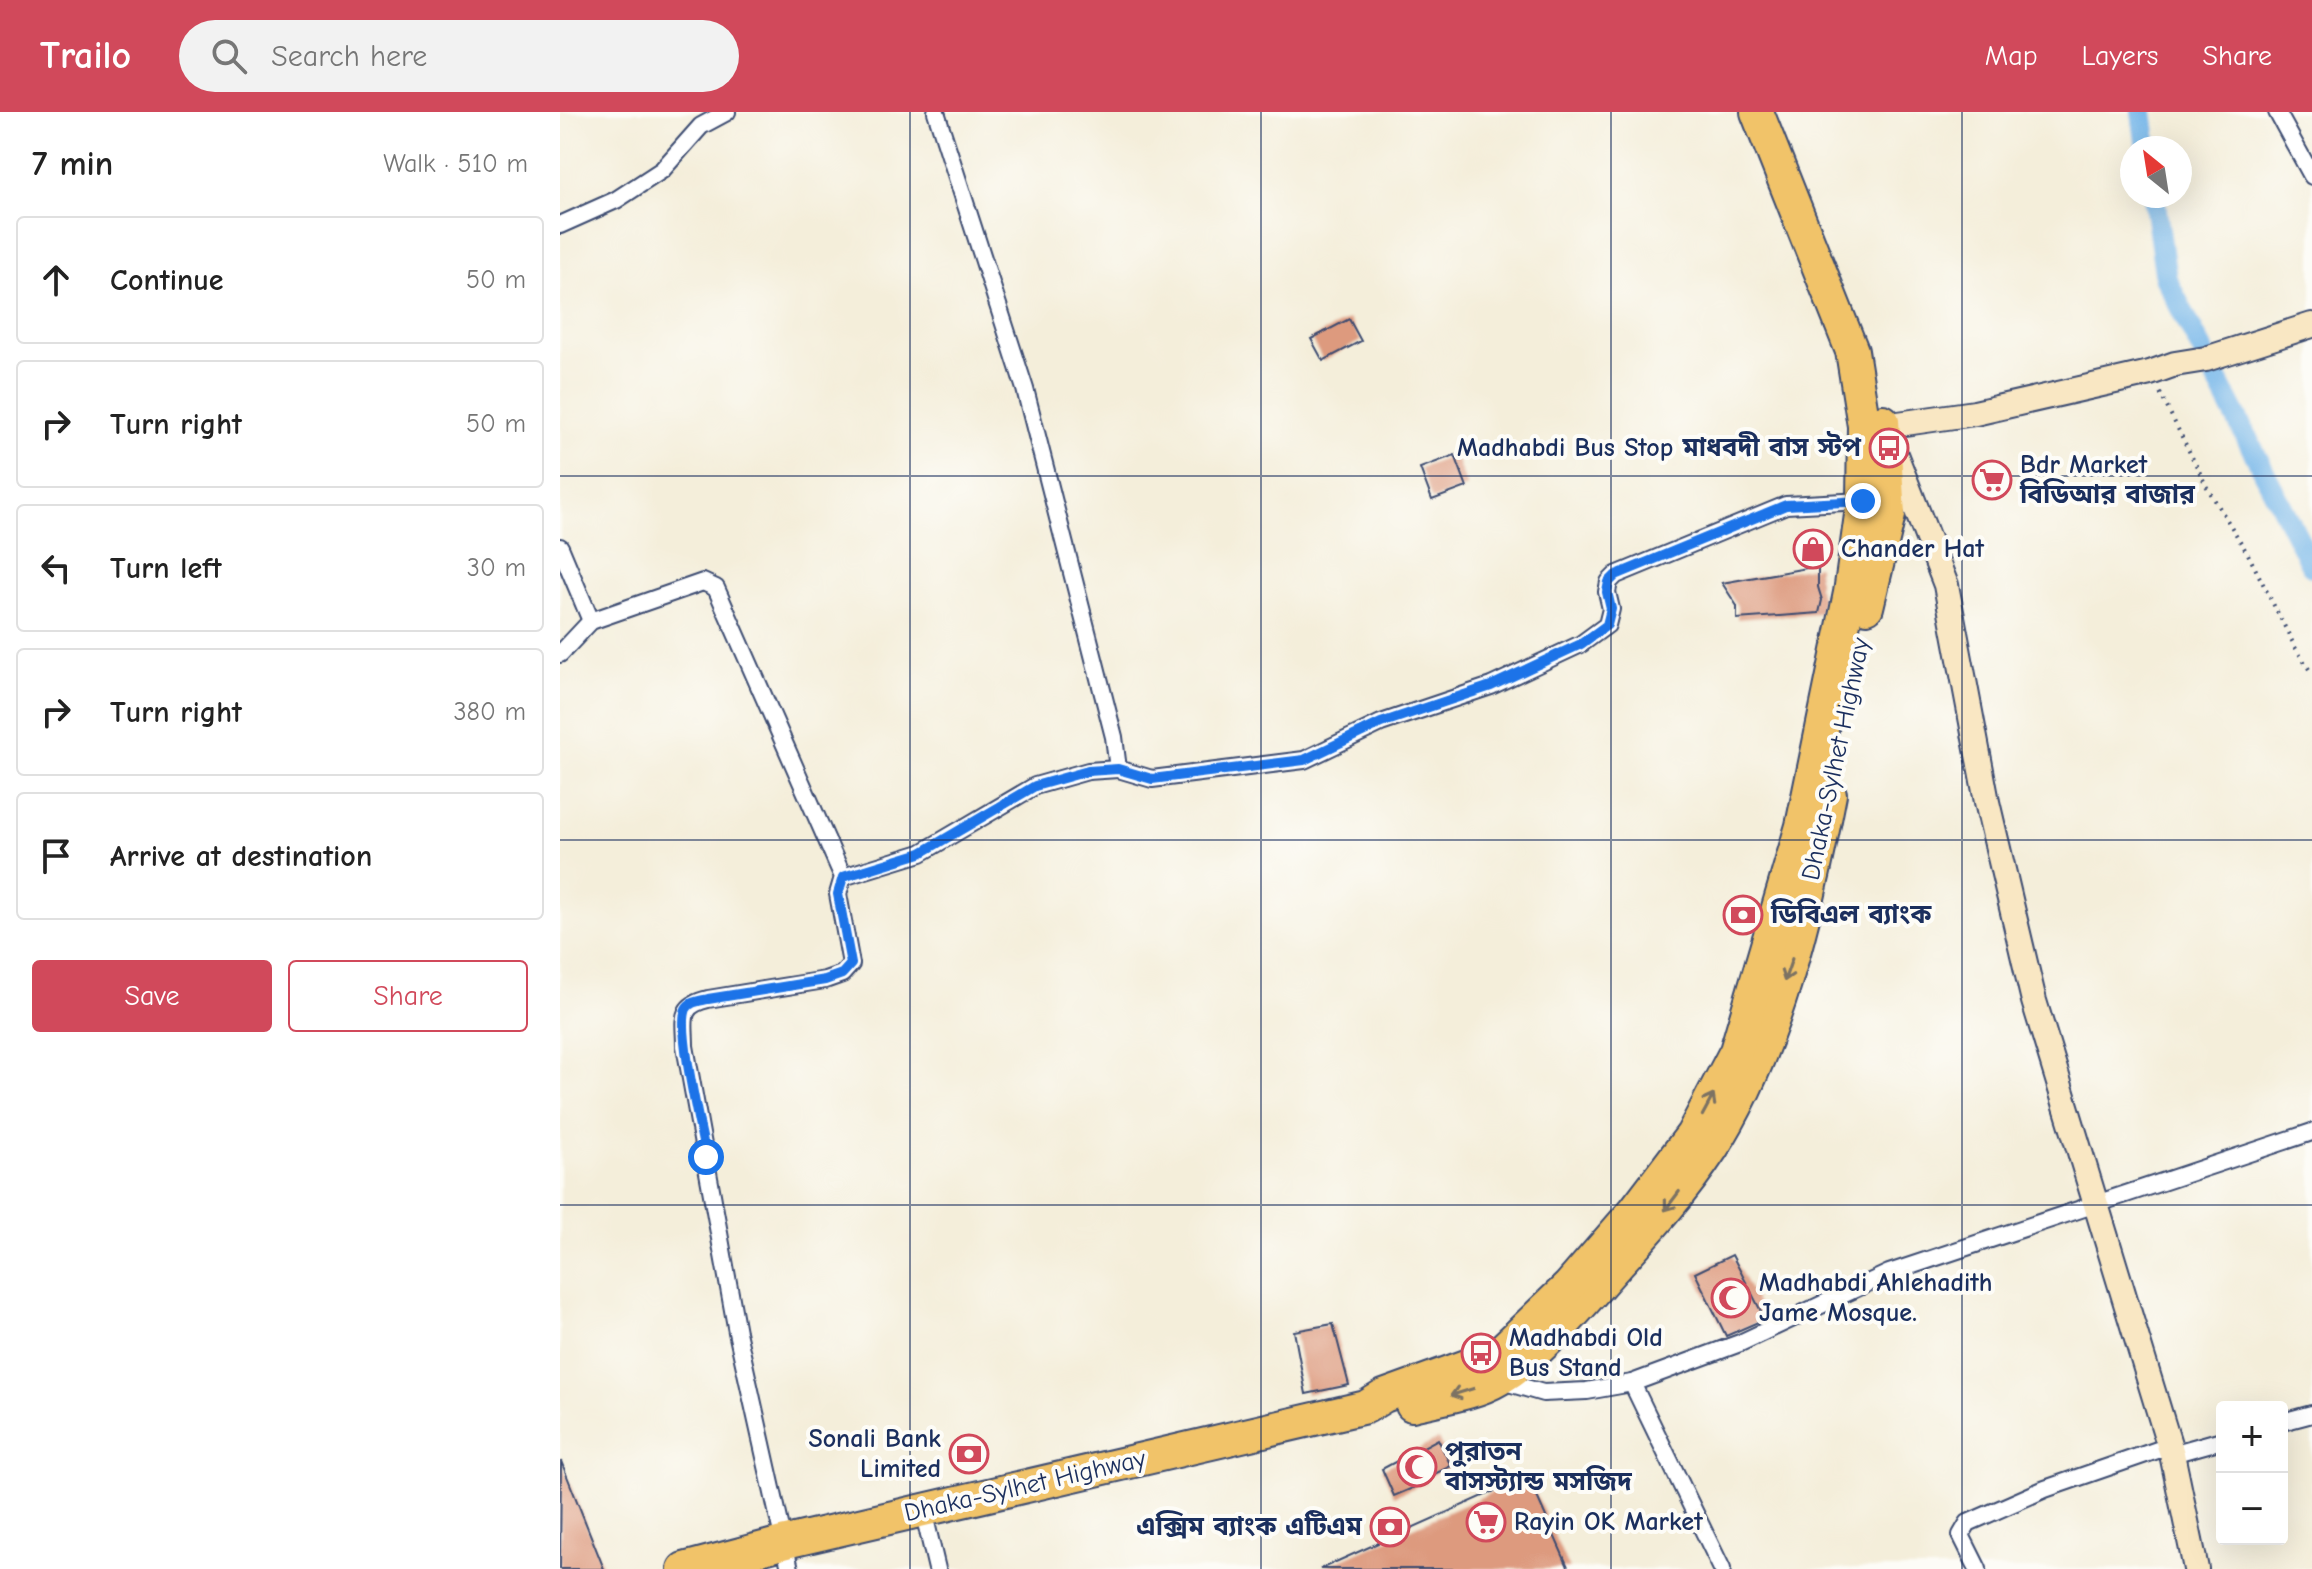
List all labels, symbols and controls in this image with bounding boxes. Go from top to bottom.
search box [179,20,739,92]
text: Trailo [40,34,131,78]
icon: search [207,34,251,78]
text: Search here [271,39,427,74]
text: Map [1985,40,2038,72]
text: Layers [2082,40,2158,72]
text: Share [2202,40,2272,72]
north arrow [2120,136,2192,208]
text: 7 min [32,144,113,184]
text: Walk · 510 m [383,149,528,179]
icon: ahead [34,258,78,302]
text: Continue [110,263,224,298]
text: 50 m [466,265,526,295]
icon: right [34,402,78,446]
text: Turn right [110,407,242,442]
text: 50 m [466,409,526,439]
bus stop icon: Madhabdi Bus Stop মাধবদী বাস স্টপ [1868,427,1910,469]
place label: Madhabdi Bus Stop মাধবদী বাস স্টপ [1457,431,1862,463]
place label: Bdr Market বিডিআর বাজার [2019,450,2195,510]
supermarket icon: Bdr Market বিডিআর বাজার [1971,459,2013,501]
route end [1845,483,1881,519]
shop icon: Chander Hat [1792,528,1834,570]
place label: Chander Hat [1841,534,1985,564]
icon: left [34,546,78,590]
text: Turn left [110,551,222,586]
text: 30 m [467,553,526,583]
street label: Dhaka-Sylhet Highway [1796,635,1876,883]
icon: right [34,690,78,734]
text: Turn right [110,695,242,730]
text: 380 m [453,697,526,727]
icon: arrive [34,834,78,878]
text: Arrive at destination [110,839,372,874]
bank icon: ডিবিএল ব্যাংক [1722,894,1764,936]
place label: ডিবিএল ব্যাংক [1770,898,1932,930]
one-way arrow [1780,958,1795,983]
button: Save [32,960,272,1032]
button: Share [288,960,528,1032]
one-way arrow [1700,1093,1716,1117]
route start [688,1139,724,1175]
one-way arrow [1664,1189,1681,1211]
place label: Madhabdi Ahlehadith Jame Mosque. [1759,1268,1993,1328]
mosque icon: Madhabdi Ahlehadith Jame Mosque. [1710,1277,1752,1319]
place label: Madhabdi Old Bus Stand [1509,1323,1663,1383]
bus stop icon: Madhabdi Old Bus Stand [1460,1332,1502,1374]
one-way arrow [1450,1385,1476,1400]
map controls [2216,1401,2288,1545]
button: + [2216,1401,2288,1473]
place label: Sonali Bank Limited [808,1424,941,1484]
bank icon: Sonali Bank Limited [948,1433,990,1475]
place label: পুরাতন বাসস্ট্যান্ড মসজিদ [1444,1437,1633,1497]
street label: Dhaka-Sylhet Highway [901,1444,1149,1528]
mosque icon: পুরাতন বাসস্ট্যান্ড মসজিদ [1396,1446,1438,1488]
button: − [2216,1473,2288,1545]
supermarket icon: Rayin OK Market [1465,1501,1507,1543]
bank icon: এক্সিম ব্যাংক এটিএম [1369,1506,1411,1548]
place label: Rayin OK Market [1514,1507,1703,1537]
place label: এক্সিম ব্যাংক এটিএম [1137,1510,1363,1542]

